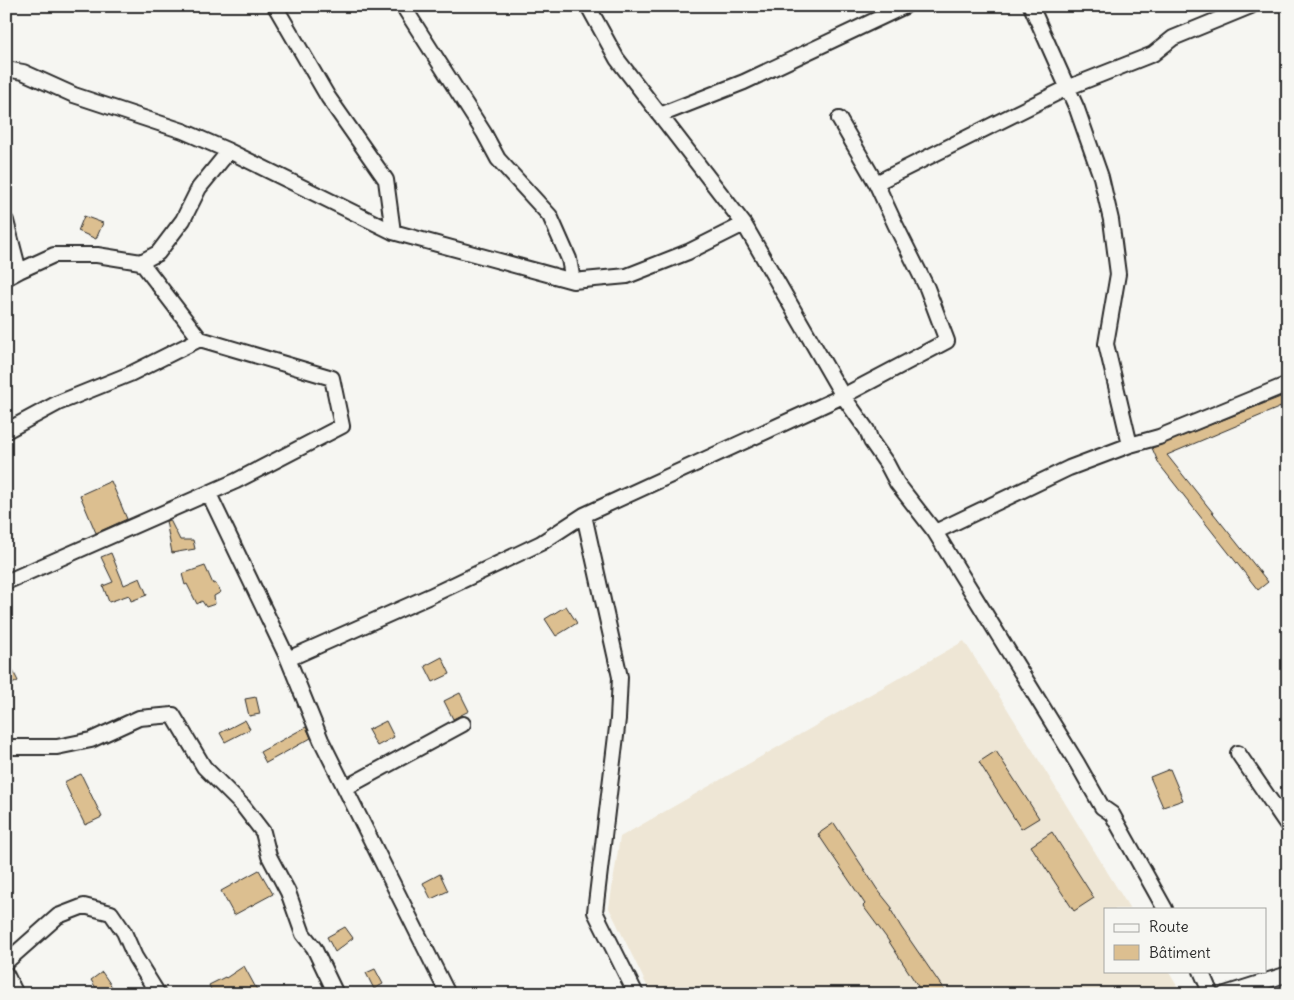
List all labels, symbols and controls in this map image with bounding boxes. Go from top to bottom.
legend [1104,908,1266,972]
text: Route [1149,917,1189,936]
text: Bâtiment [1149,943,1211,962]

